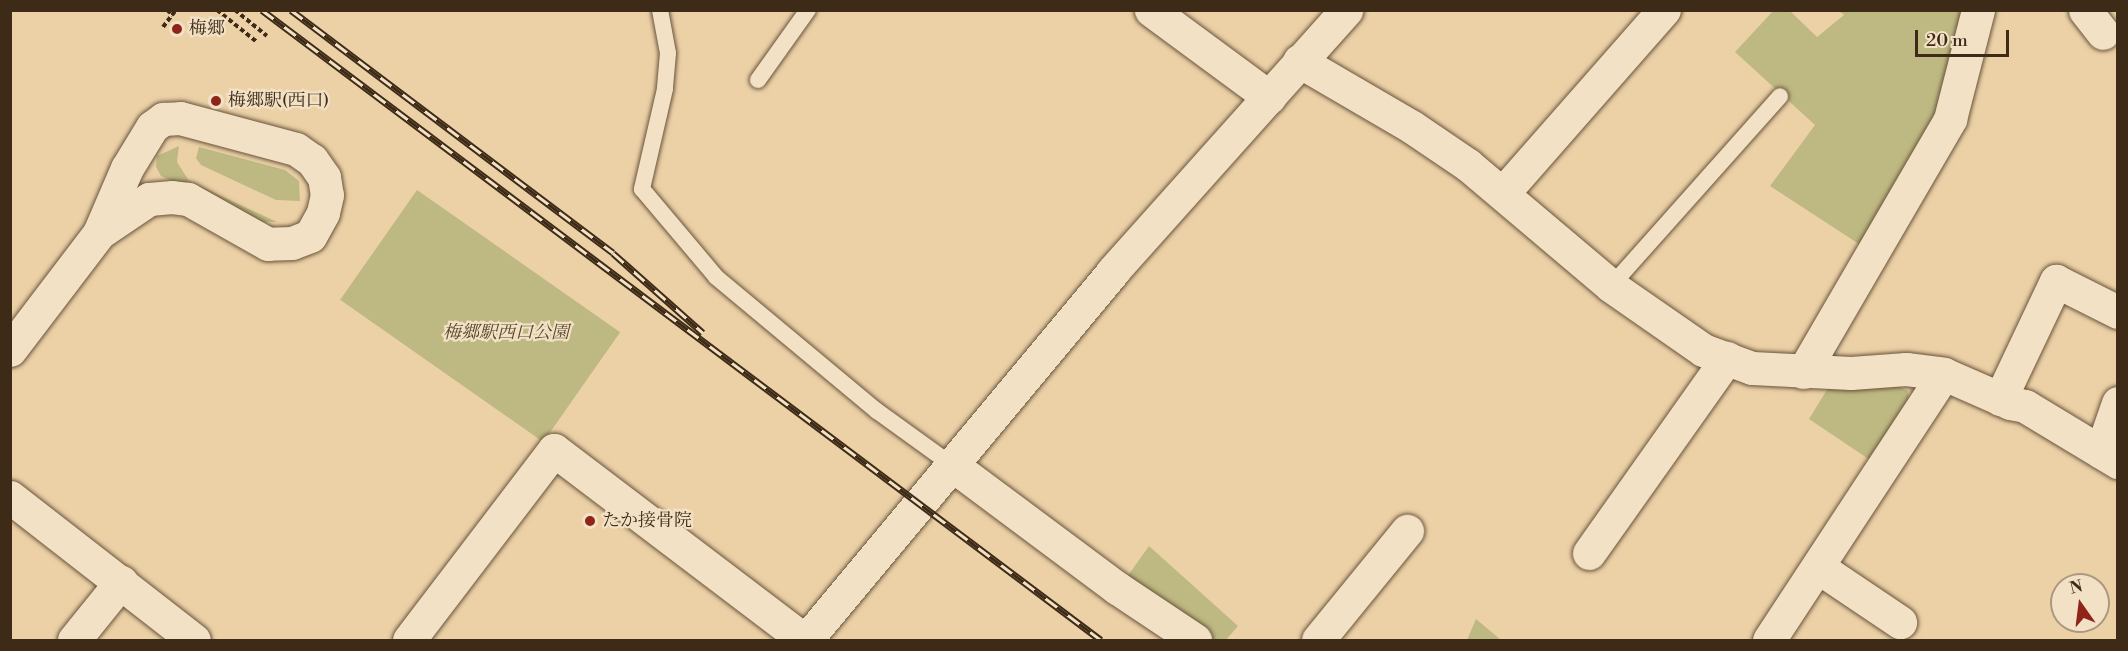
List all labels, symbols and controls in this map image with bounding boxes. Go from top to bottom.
place label: 梅郷 [189,18,225,40]
scale bar [1918,18,2012,56]
marker: 梅郷 [170,22,184,36]
text: 20 m [1926,29,1968,52]
place label: 梅郷駅(西口) [228,90,329,112]
marker: 梅郷駅(西口) [209,94,223,108]
park label: 梅郷駅西口公園 [443,322,569,344]
place label: たか接骨院 [602,510,692,532]
marker: たか接骨院 [583,514,597,528]
north arrow [2050,573,2110,633]
text: N [2068,576,2085,599]

